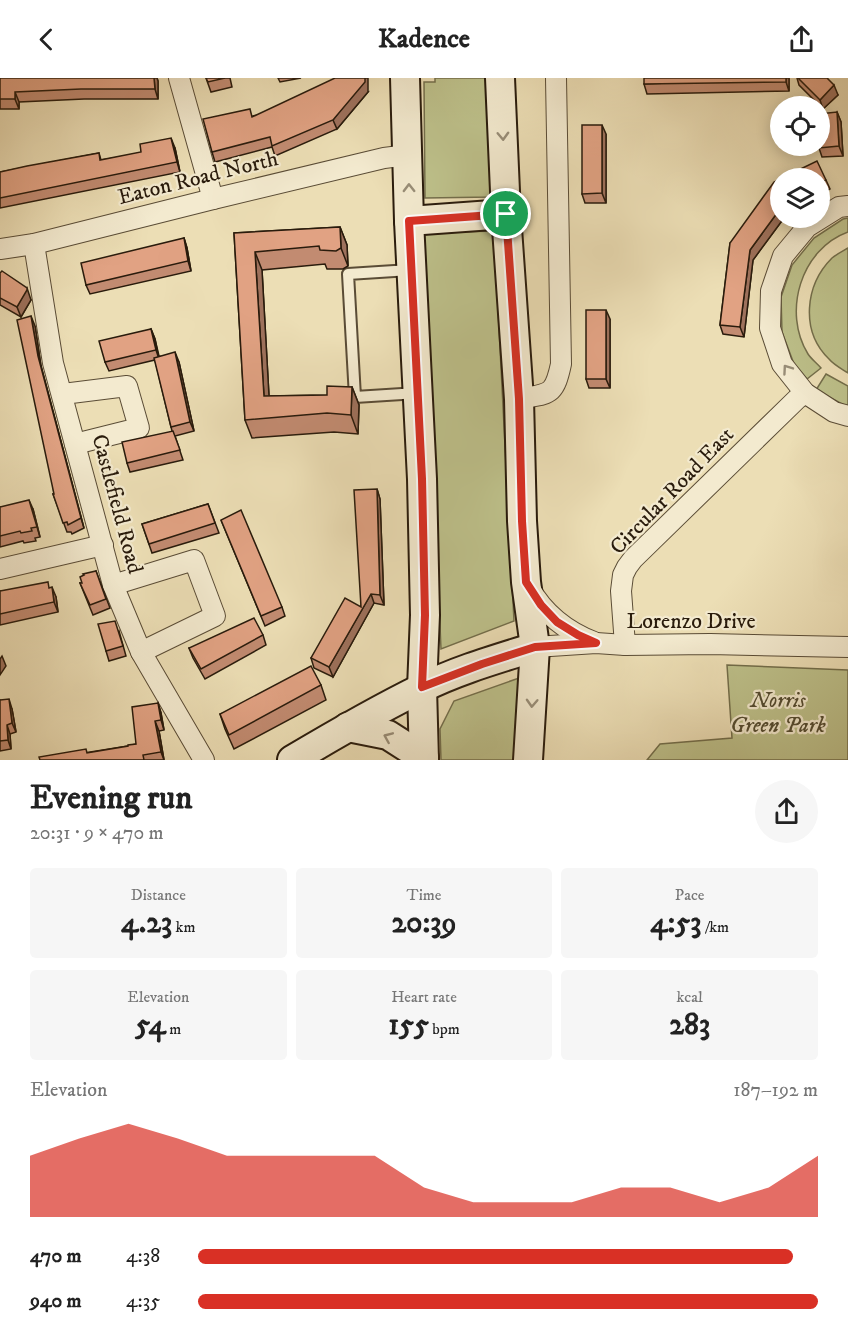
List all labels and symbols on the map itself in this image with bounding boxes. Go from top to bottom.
one-way arrow [496,132,509,141]
street label: Eaton Road North [115,145,281,211]
one-way arrow [402,184,415,193]
pin [480,188,531,239]
one-way arrow [783,365,794,376]
street label: Circular Road East [604,422,740,560]
street label: Castlefield Road [85,431,149,577]
street label: Lorenzo Drive [626,608,756,635]
park label: Norris Green Park [730,687,827,739]
one-way arrow [525,699,538,708]
one-way arrow [383,733,394,745]

